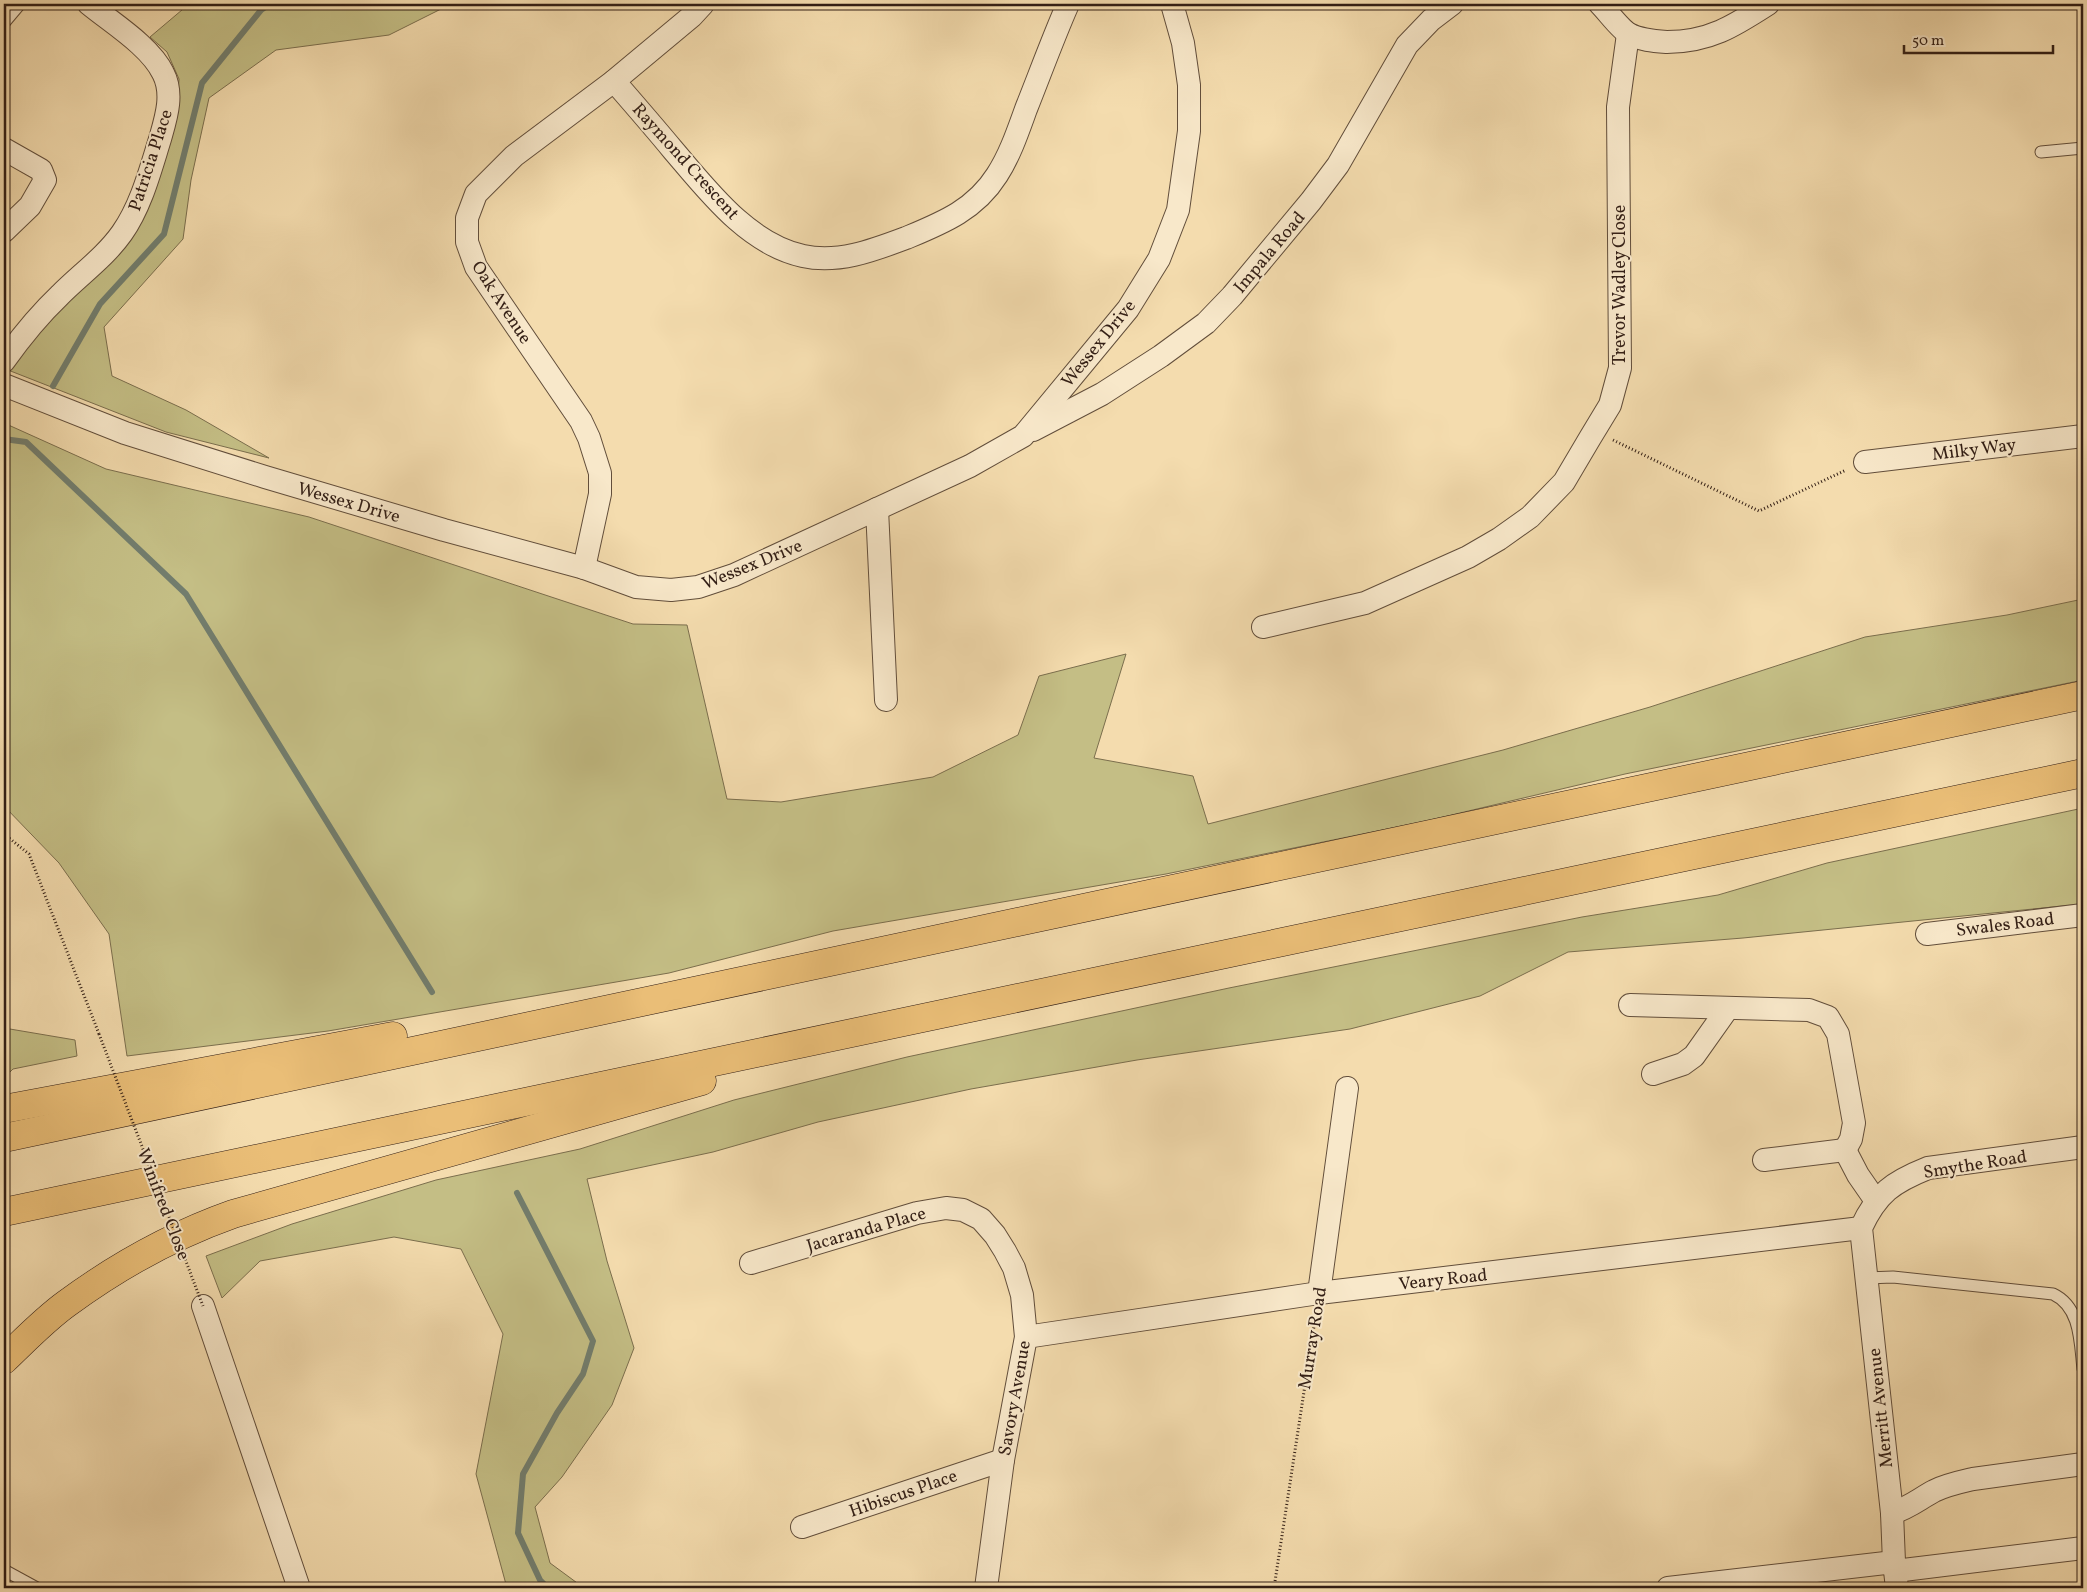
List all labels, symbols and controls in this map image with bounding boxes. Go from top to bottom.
scale bar [1904,22,2053,54]
text: 50 m [1912,31,1944,52]
street label: Raymond Crescent [626,98,744,226]
street label: Patricia Place [123,106,180,215]
street label: Trevor Wadley Close [1608,205,1633,365]
street label: Impala Road [1228,207,1312,299]
street label: Oak Avenue [465,256,537,349]
street label: Wessex Drive [1056,295,1142,393]
street label: Milky Way [1931,433,2018,468]
street label: Wessex Drive [294,477,403,530]
street label: Wessex Drive [699,534,806,597]
street label: Swales Road [1955,907,2056,944]
street label: Winifred Close [130,1145,195,1264]
street label: Smythe Road [1922,1145,2029,1186]
street label: Jacaranda Place [804,1201,929,1259]
street label: Veary Road [1398,1263,1489,1298]
street label: Murray Road [1293,1285,1334,1391]
street label: Savory Avenue [993,1339,1038,1458]
street label: Merritt Avenue [1863,1347,1900,1469]
street label: Hibiscus Place [846,1464,961,1525]

